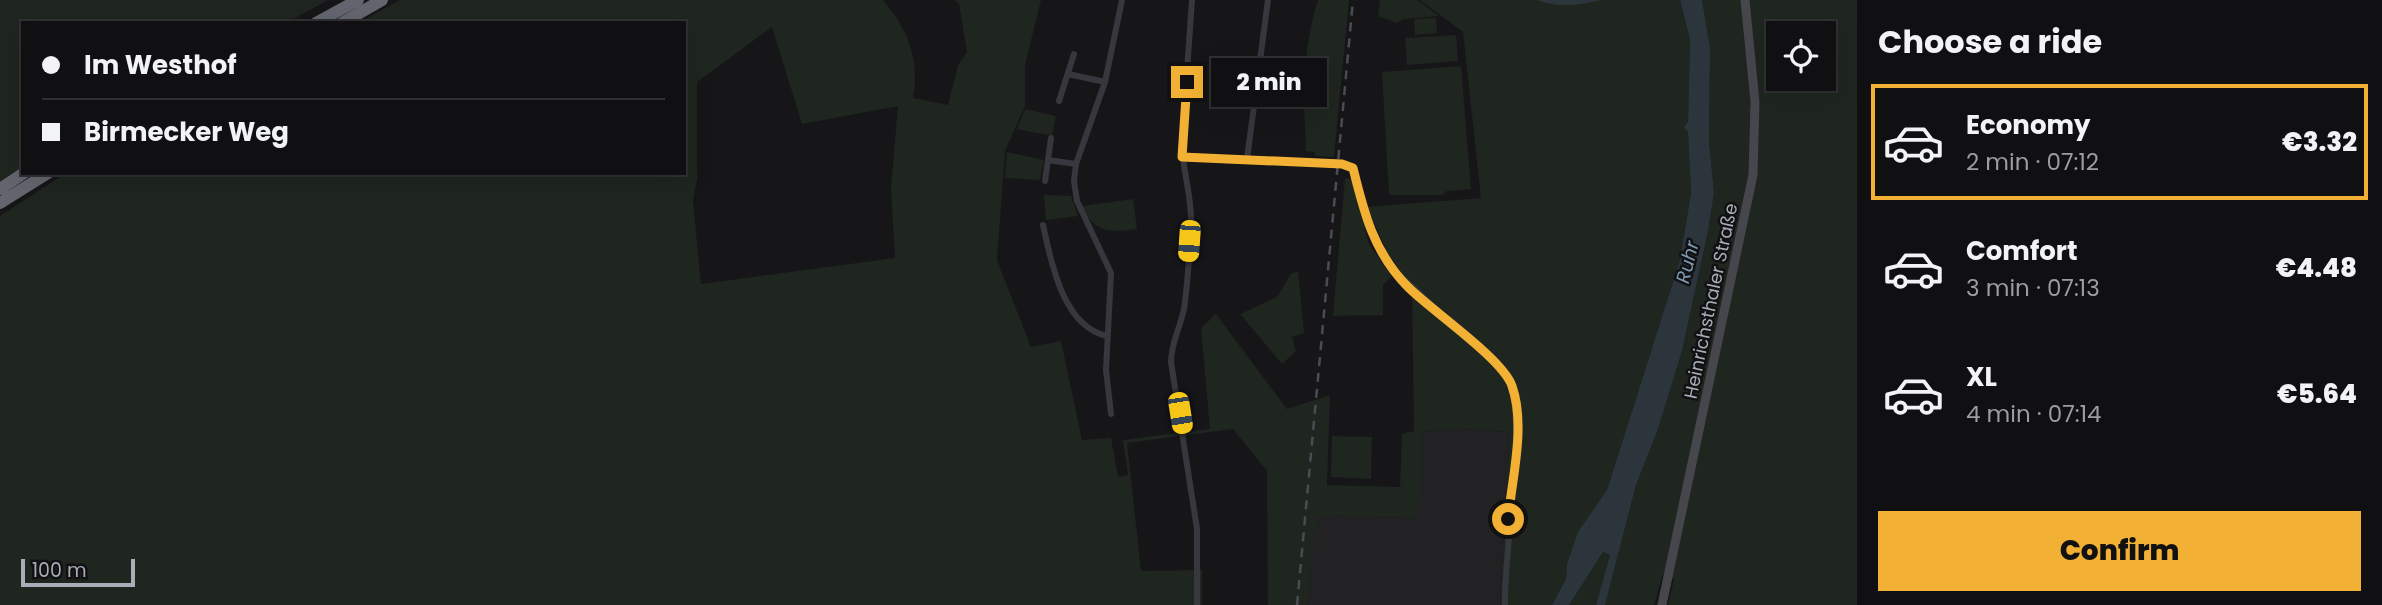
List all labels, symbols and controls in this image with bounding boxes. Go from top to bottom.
text: Choose a ride [1878,19,2102,64]
map controls [1766,21,1836,91]
button: locate [1766,21,1836,91]
text: Im Westhof [84,47,237,83]
callout: 2 min [1212,57,1327,106]
route end [1171,66,1203,98]
text: 2 min [1237,66,1301,98]
text: Economy [1966,107,2090,143]
icon: car [1882,111,1945,174]
text: Birmecker Weg [84,114,289,150]
text: €3.32 [2282,124,2357,160]
text: 2 min · 07:12 [1966,146,2099,178]
street label: Heinrichsthaler Straße [1678,201,1743,401]
car [1178,219,1201,263]
text: Comfort [1966,233,2078,269]
water label: Ruhr [1669,237,1706,286]
icon: car [1882,237,1945,300]
text: €4.48 [2276,250,2357,286]
text: 3 min · 07:13 [1966,272,2100,304]
text: XL [1966,359,1997,395]
icon: car [1882,363,1945,426]
text: €5.64 [2277,376,2357,412]
car [1167,391,1194,435]
text: 4 min · 07:14 [1966,398,2102,430]
route start [1492,503,1524,535]
button: Confirm [1878,511,2361,591]
scale bar [21,556,135,588]
text: 100 m [32,557,87,584]

